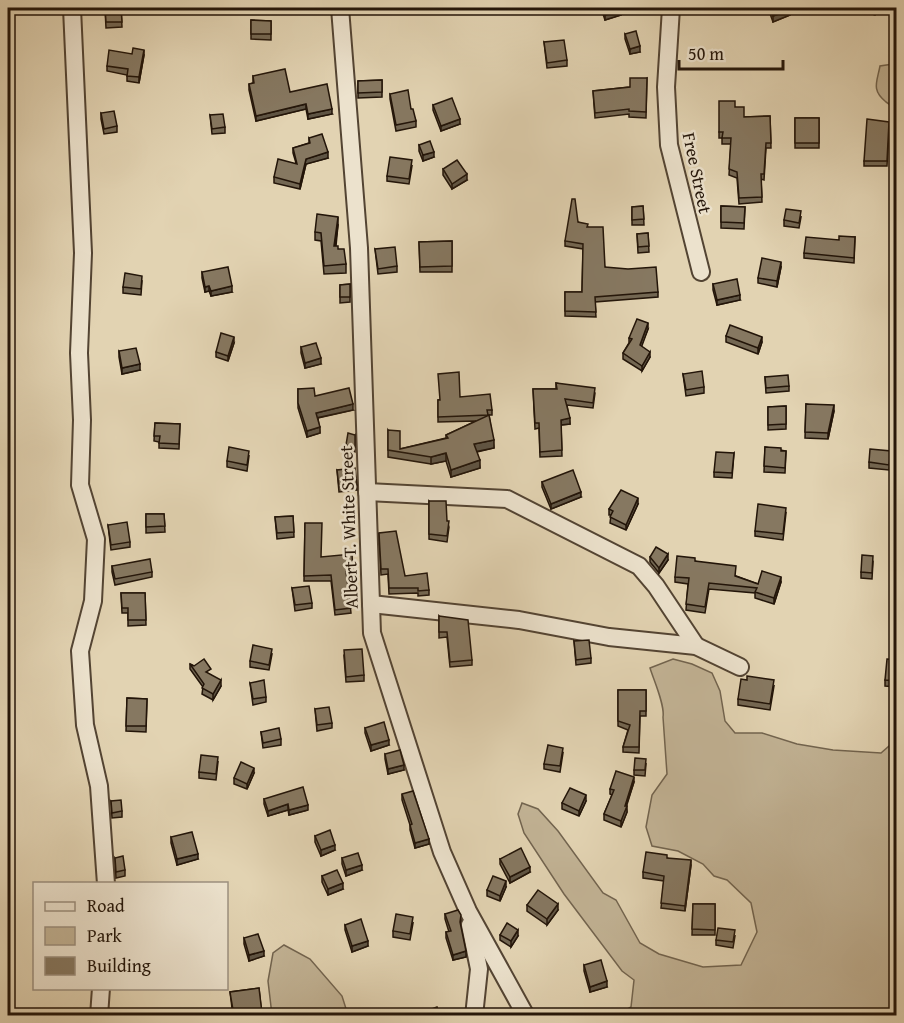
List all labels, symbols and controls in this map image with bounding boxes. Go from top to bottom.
scale bar [679,33,782,71]
text: 50 m [688,40,724,67]
street label: Free Street [676,130,719,217]
street label: Albert T. White Street [332,444,365,609]
legend [33,882,228,990]
text: Road [87,892,125,919]
text: Park [87,922,123,949]
text: Building [87,952,151,979]

